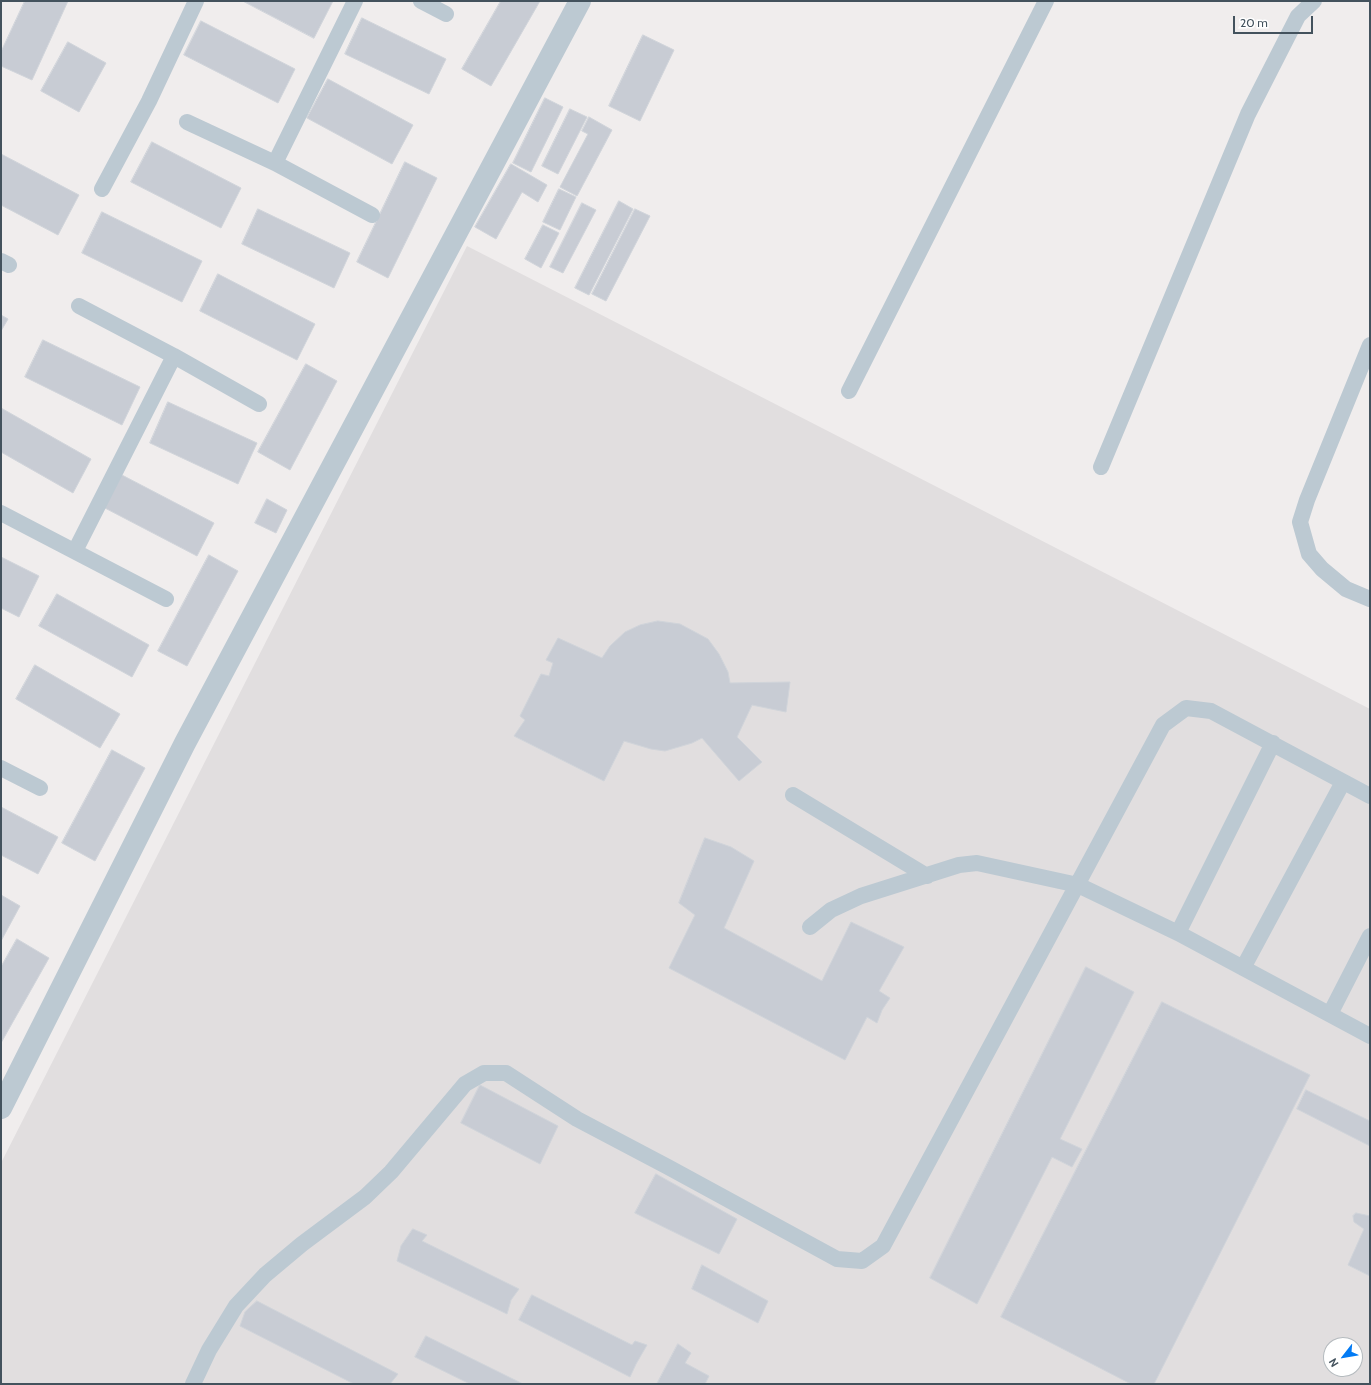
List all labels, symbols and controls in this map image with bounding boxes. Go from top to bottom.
scale bar [1235,8,1315,34]
text: 20 m [1240,15,1268,30]
north arrow [1323,1337,1363,1377]
text: N [1326,1356,1342,1370]

